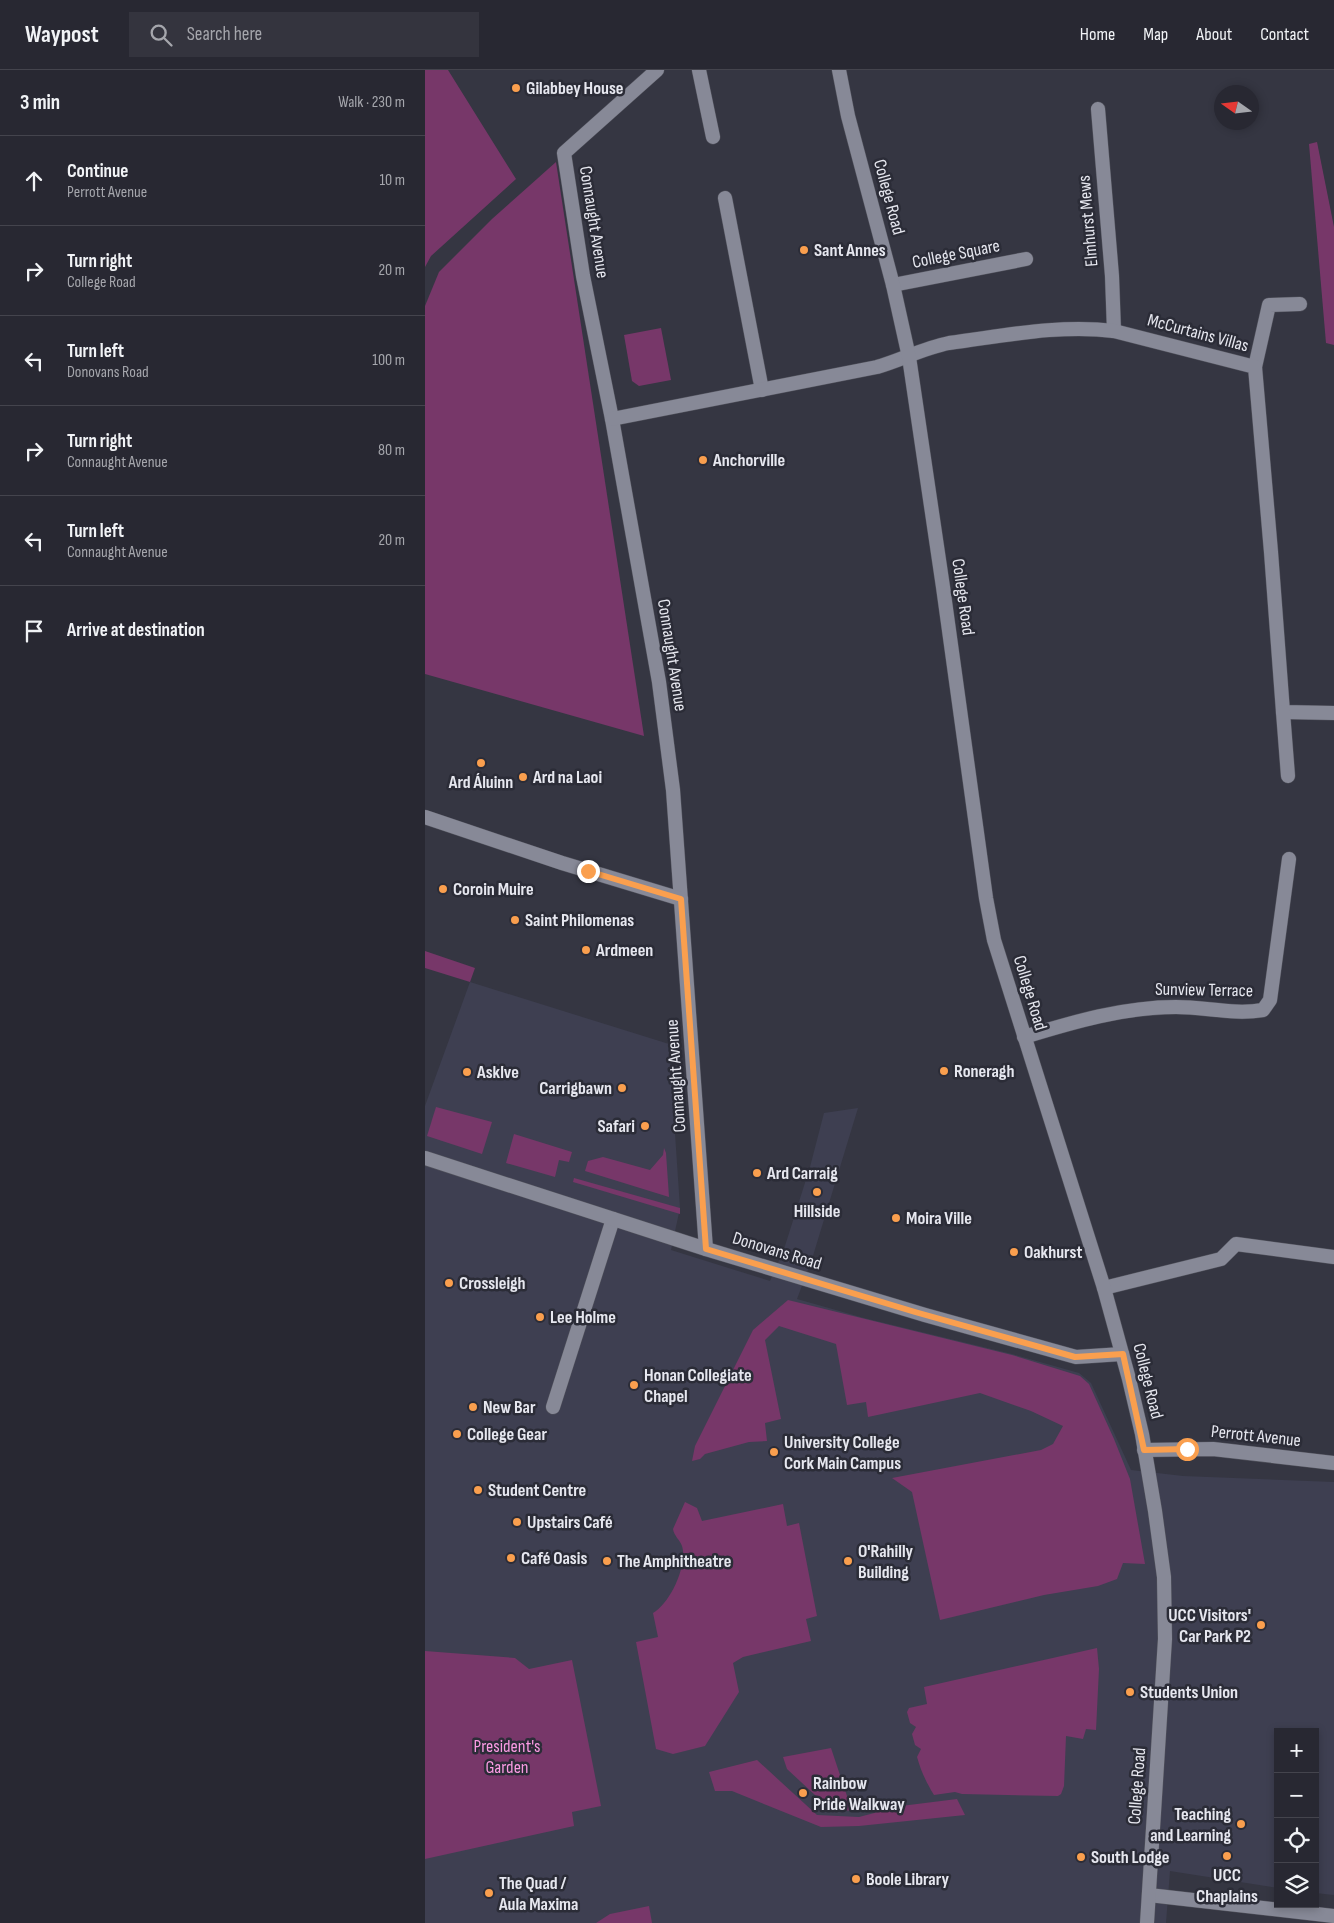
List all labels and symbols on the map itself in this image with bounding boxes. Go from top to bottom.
place label: Gilabbey House [526,78,624,99]
marker: Gilabbey House [510,82,522,94]
north arrow [1214,85,1259,130]
street label: College Road [869,157,909,237]
street label: Connaught Avenue [575,164,613,280]
street label: Elmhurst Mews [1074,174,1102,268]
street label: College Square [910,235,1002,273]
place label: Sant Annes [814,240,886,261]
marker: Sant Annes [798,244,810,256]
street label: McCurtains Villas [1145,309,1251,357]
place label: Anchorville [712,450,785,471]
marker: Anchorville [697,454,709,466]
street label: College Road [947,557,979,637]
street label: Connaught Avenue [653,597,691,713]
marker: Ard Áluinn [475,757,487,769]
place label: Ard na Laoi [532,767,602,788]
marker: Ard na Laoi [517,771,529,783]
place label: Ard Áluinn [448,772,513,793]
route end [577,860,600,883]
place label: Coroin Muire [453,879,534,900]
marker: Coroin Muire [437,883,449,895]
place label: Saint Philomenas [525,910,634,931]
marker: Saint Philomenas [509,914,521,926]
place label: Ardmeen [595,940,653,961]
marker: Ardmeen [580,944,592,956]
street label: College Road [1009,953,1051,1033]
street label: Sunview Terrace [1155,979,1253,1001]
street label: Connaught Avenue [662,1019,690,1133]
place label: Roneragh [954,1061,1014,1082]
place label: Asklve [476,1062,519,1083]
marker: Roneragh [938,1065,950,1077]
marker: Asklve [461,1066,473,1078]
place label: Carrigbawn [539,1078,612,1099]
marker: Carrigbawn [616,1082,628,1094]
place label: Safari [598,1116,635,1137]
marker: Safari [639,1120,651,1132]
place label: Ard Carraig [766,1163,838,1184]
marker: Ard Carraig [751,1167,763,1179]
marker: Hillside [811,1186,823,1198]
place label: Hillside [794,1201,840,1222]
place label: Moira Ville [906,1208,972,1229]
marker: Moira Ville [890,1212,902,1224]
street label: Donovans Road [730,1228,824,1274]
place label: Oakhurst [1024,1242,1082,1263]
marker: Oakhurst [1008,1246,1020,1258]
place label: Crossleigh [459,1273,526,1294]
marker: Crossleigh [443,1277,455,1289]
place label: Lee Holme [550,1307,616,1328]
marker: Lee Holme [534,1311,546,1323]
street label: College Road [1128,1341,1168,1421]
place label: Honan Collegiate Chapel [644,1365,752,1407]
marker: Honan Collegiate Chapel [628,1379,640,1391]
place label: New Bar [483,1397,536,1418]
marker: New Bar [467,1401,479,1413]
street label: Perrott Avenue [1210,1421,1302,1451]
place label: College Gear [467,1424,547,1445]
marker: College Gear [451,1428,463,1440]
place label: University College Cork Main Campus [784,1432,901,1474]
route start [1176,1438,1199,1461]
marker: University College Cork Main Campus [768,1446,780,1458]
place label: Student Centre [488,1480,586,1501]
marker: Student Centre [472,1484,484,1496]
place label: Upstairs Café [527,1512,613,1533]
marker: Upstairs Café [511,1516,523,1528]
place label: O'Rahilly Building [858,1541,914,1583]
place label: Café Oasis [521,1548,587,1569]
place label: The Amphitheatre [617,1551,731,1572]
marker: Café Oasis [505,1552,517,1564]
marker: The Amphitheatre [601,1555,613,1567]
marker: O'Rahilly Building [842,1555,854,1567]
place label: UCC Visitors' Car Park P2 [1168,1605,1251,1647]
marker: UCC Visitors' Car Park P2 [1255,1619,1267,1631]
place label: Students Union [1140,1682,1238,1703]
marker: Students Union [1124,1686,1136,1698]
park label: President's Garden [474,1736,540,1778]
street label: College Road [1124,1747,1150,1825]
place label: Rainbow Pride Walkway [813,1773,905,1815]
marker: Rainbow Pride Walkway [797,1787,809,1799]
place label: Teaching and Learning [1150,1804,1231,1846]
marker: Teaching and Learning [1235,1818,1247,1830]
place label: South Lodge [1091,1847,1169,1868]
marker: UCC Chaplains [1221,1850,1233,1862]
marker: South Lodge [1075,1851,1087,1863]
place label: UCC Chaplains [1196,1865,1258,1907]
place label: Boole Library [866,1869,949,1890]
place label: The Quad / Aula Maxima [498,1873,578,1915]
marker: Boole Library [850,1873,862,1885]
marker: The Quad / Aula Maxima [483,1887,495,1899]

